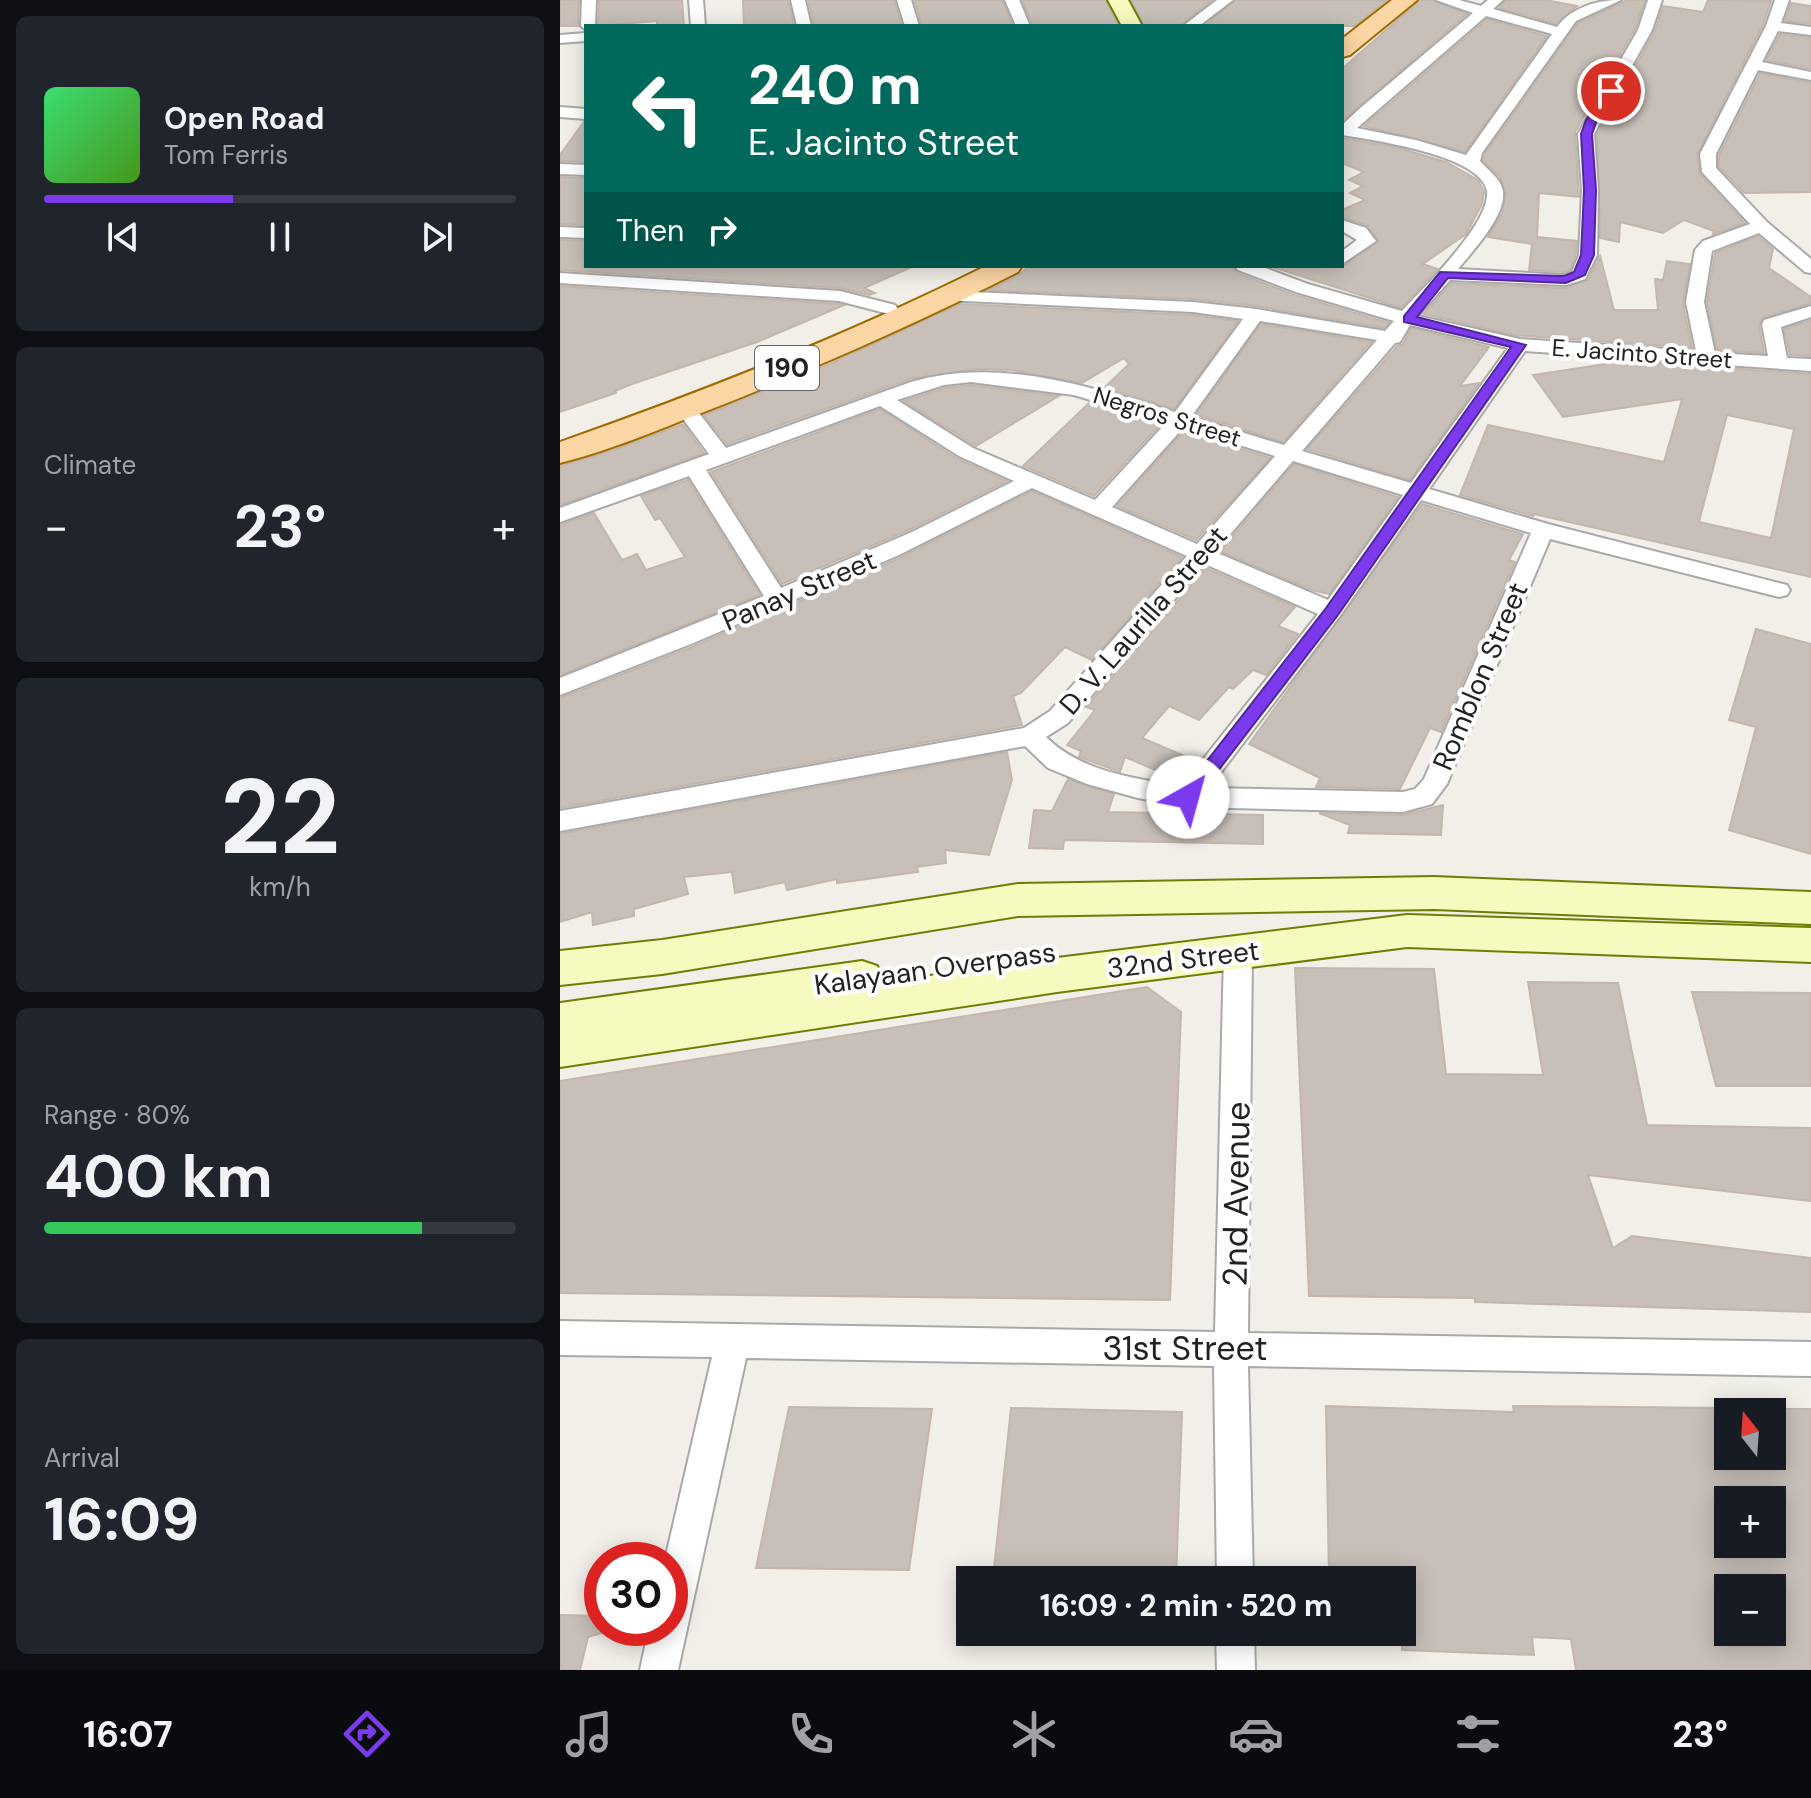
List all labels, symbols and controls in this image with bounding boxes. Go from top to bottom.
text: 240 m [748,48,922,121]
icon: left [616,56,720,160]
pin [1577,57,1645,125]
icon: arrive [1589,69,1633,113]
text: Open Road [164,99,324,138]
text: E. Jacinto Street [748,119,1019,166]
text: Tom Ferris [164,138,288,172]
icon: right [700,208,744,252]
text: Then [616,211,684,250]
icon: previous [101,215,145,259]
icon: pause [258,215,302,259]
icon: next [415,215,459,259]
street label: E. Jacinto Street [1551,332,1733,375]
road number: 190 [755,346,819,390]
street label: Negros Street [1090,379,1245,454]
text: Climate [44,448,136,482]
text: 23° [234,487,326,566]
text: − [44,498,68,556]
text: + [492,498,516,556]
street label: D. V. Laurilla Street [1051,518,1236,722]
street label: Panay Street [716,541,882,640]
street label: Romblon Street [1424,577,1537,776]
text: 22 [220,750,340,885]
position arrow [1146,755,1230,839]
text: km/h [249,870,311,904]
street label: 32nd Street [1105,932,1261,987]
street label: Kalayaan Overpass [812,933,1058,1004]
text: Range · 80% [44,1098,190,1132]
street label: 2nd Avenue [1212,1101,1261,1287]
text: 400 km [44,1137,273,1216]
street label: 31st Street [1102,1326,1268,1371]
north arrow [1714,1398,1786,1470]
map controls [1714,1398,1786,1646]
text: Arrival [44,1441,120,1475]
text: 16:09 [44,1480,199,1559]
button: + [1714,1486,1786,1558]
speed limit sign: 30 [584,1542,688,1646]
button: − [1714,1574,1786,1646]
text: 16:09 · 2 min · 520 m [1040,1586,1332,1625]
icon: directions [339,1706,395,1762]
icon: music [561,1706,617,1762]
icon: phone [783,1706,839,1762]
icon: climate [1006,1706,1062,1762]
icon: car [1228,1706,1284,1762]
icon: filters [1450,1706,1506,1762]
text: 16:07 [83,1711,173,1758]
text: 23° [1672,1711,1728,1758]

